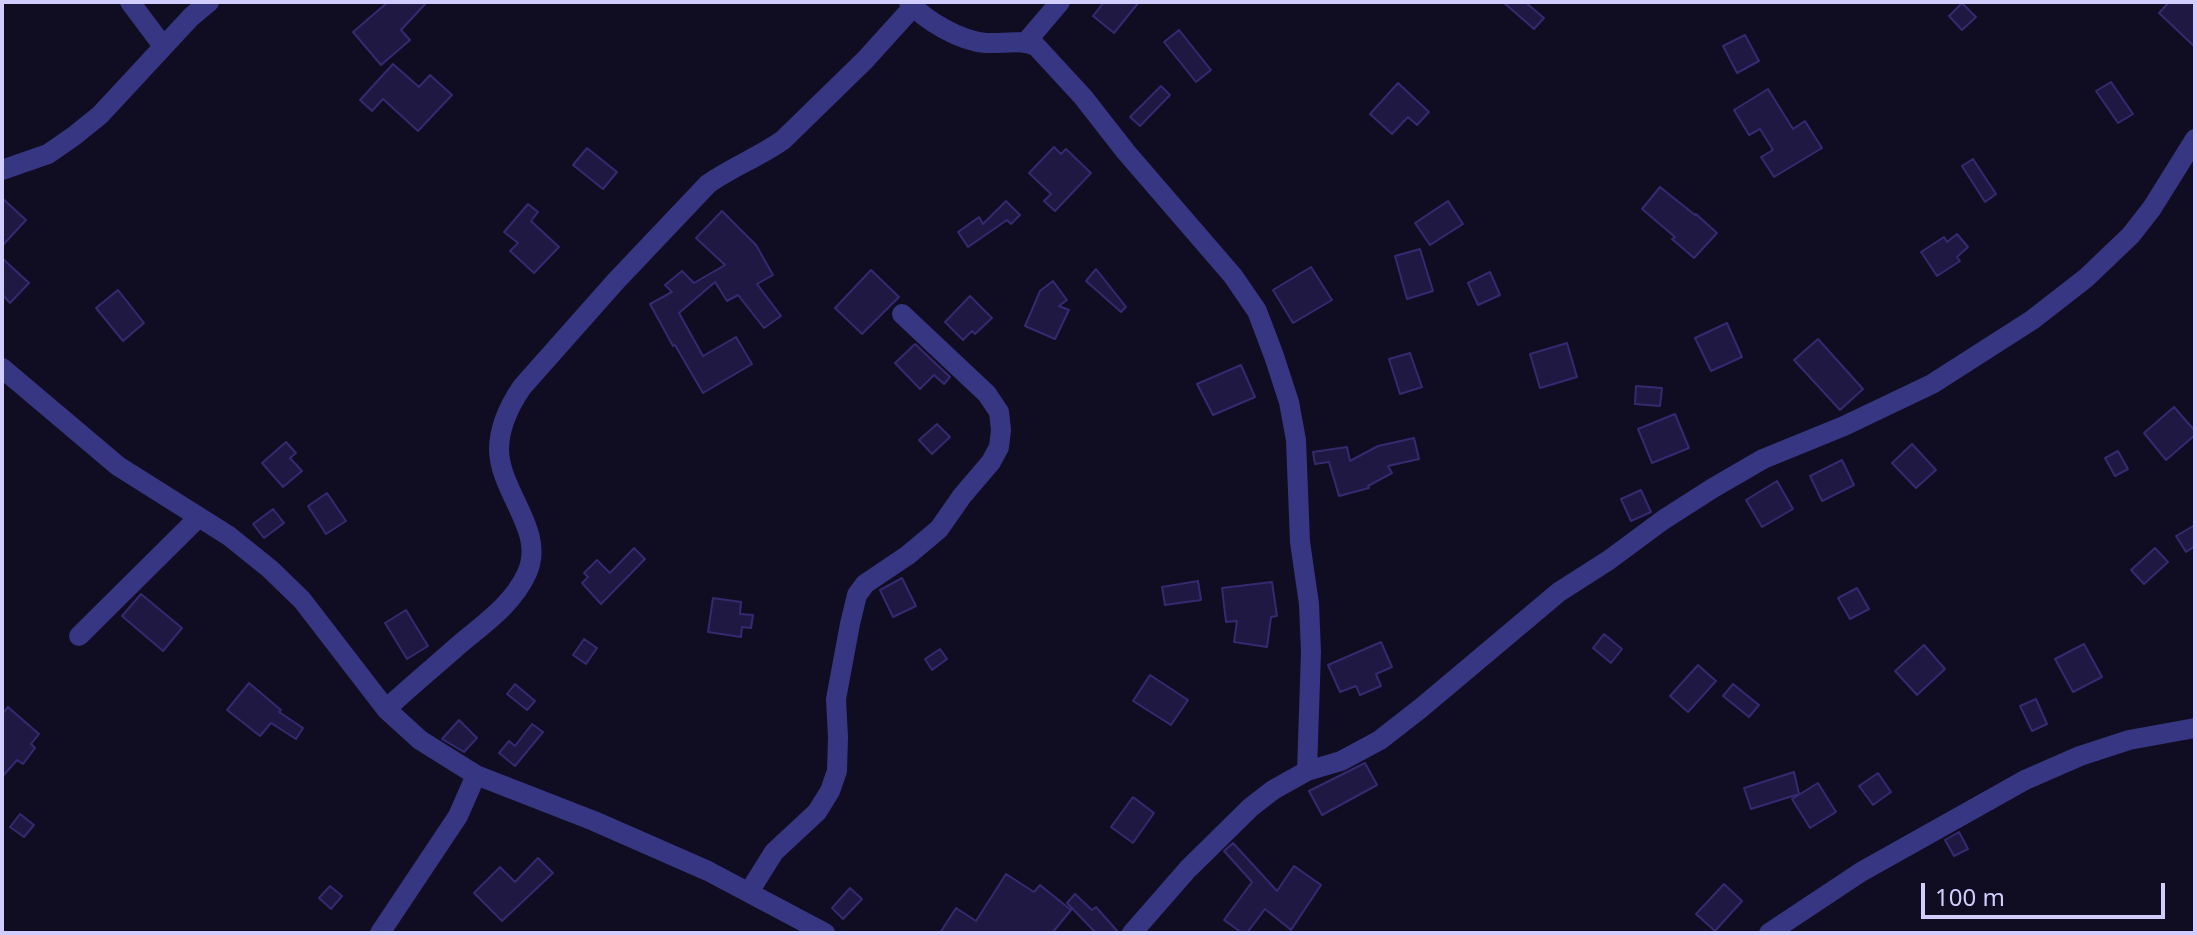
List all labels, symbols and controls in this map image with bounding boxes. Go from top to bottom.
scale bar [1925,867,2169,917]
text: 100 m [1935,880,2005,913]

